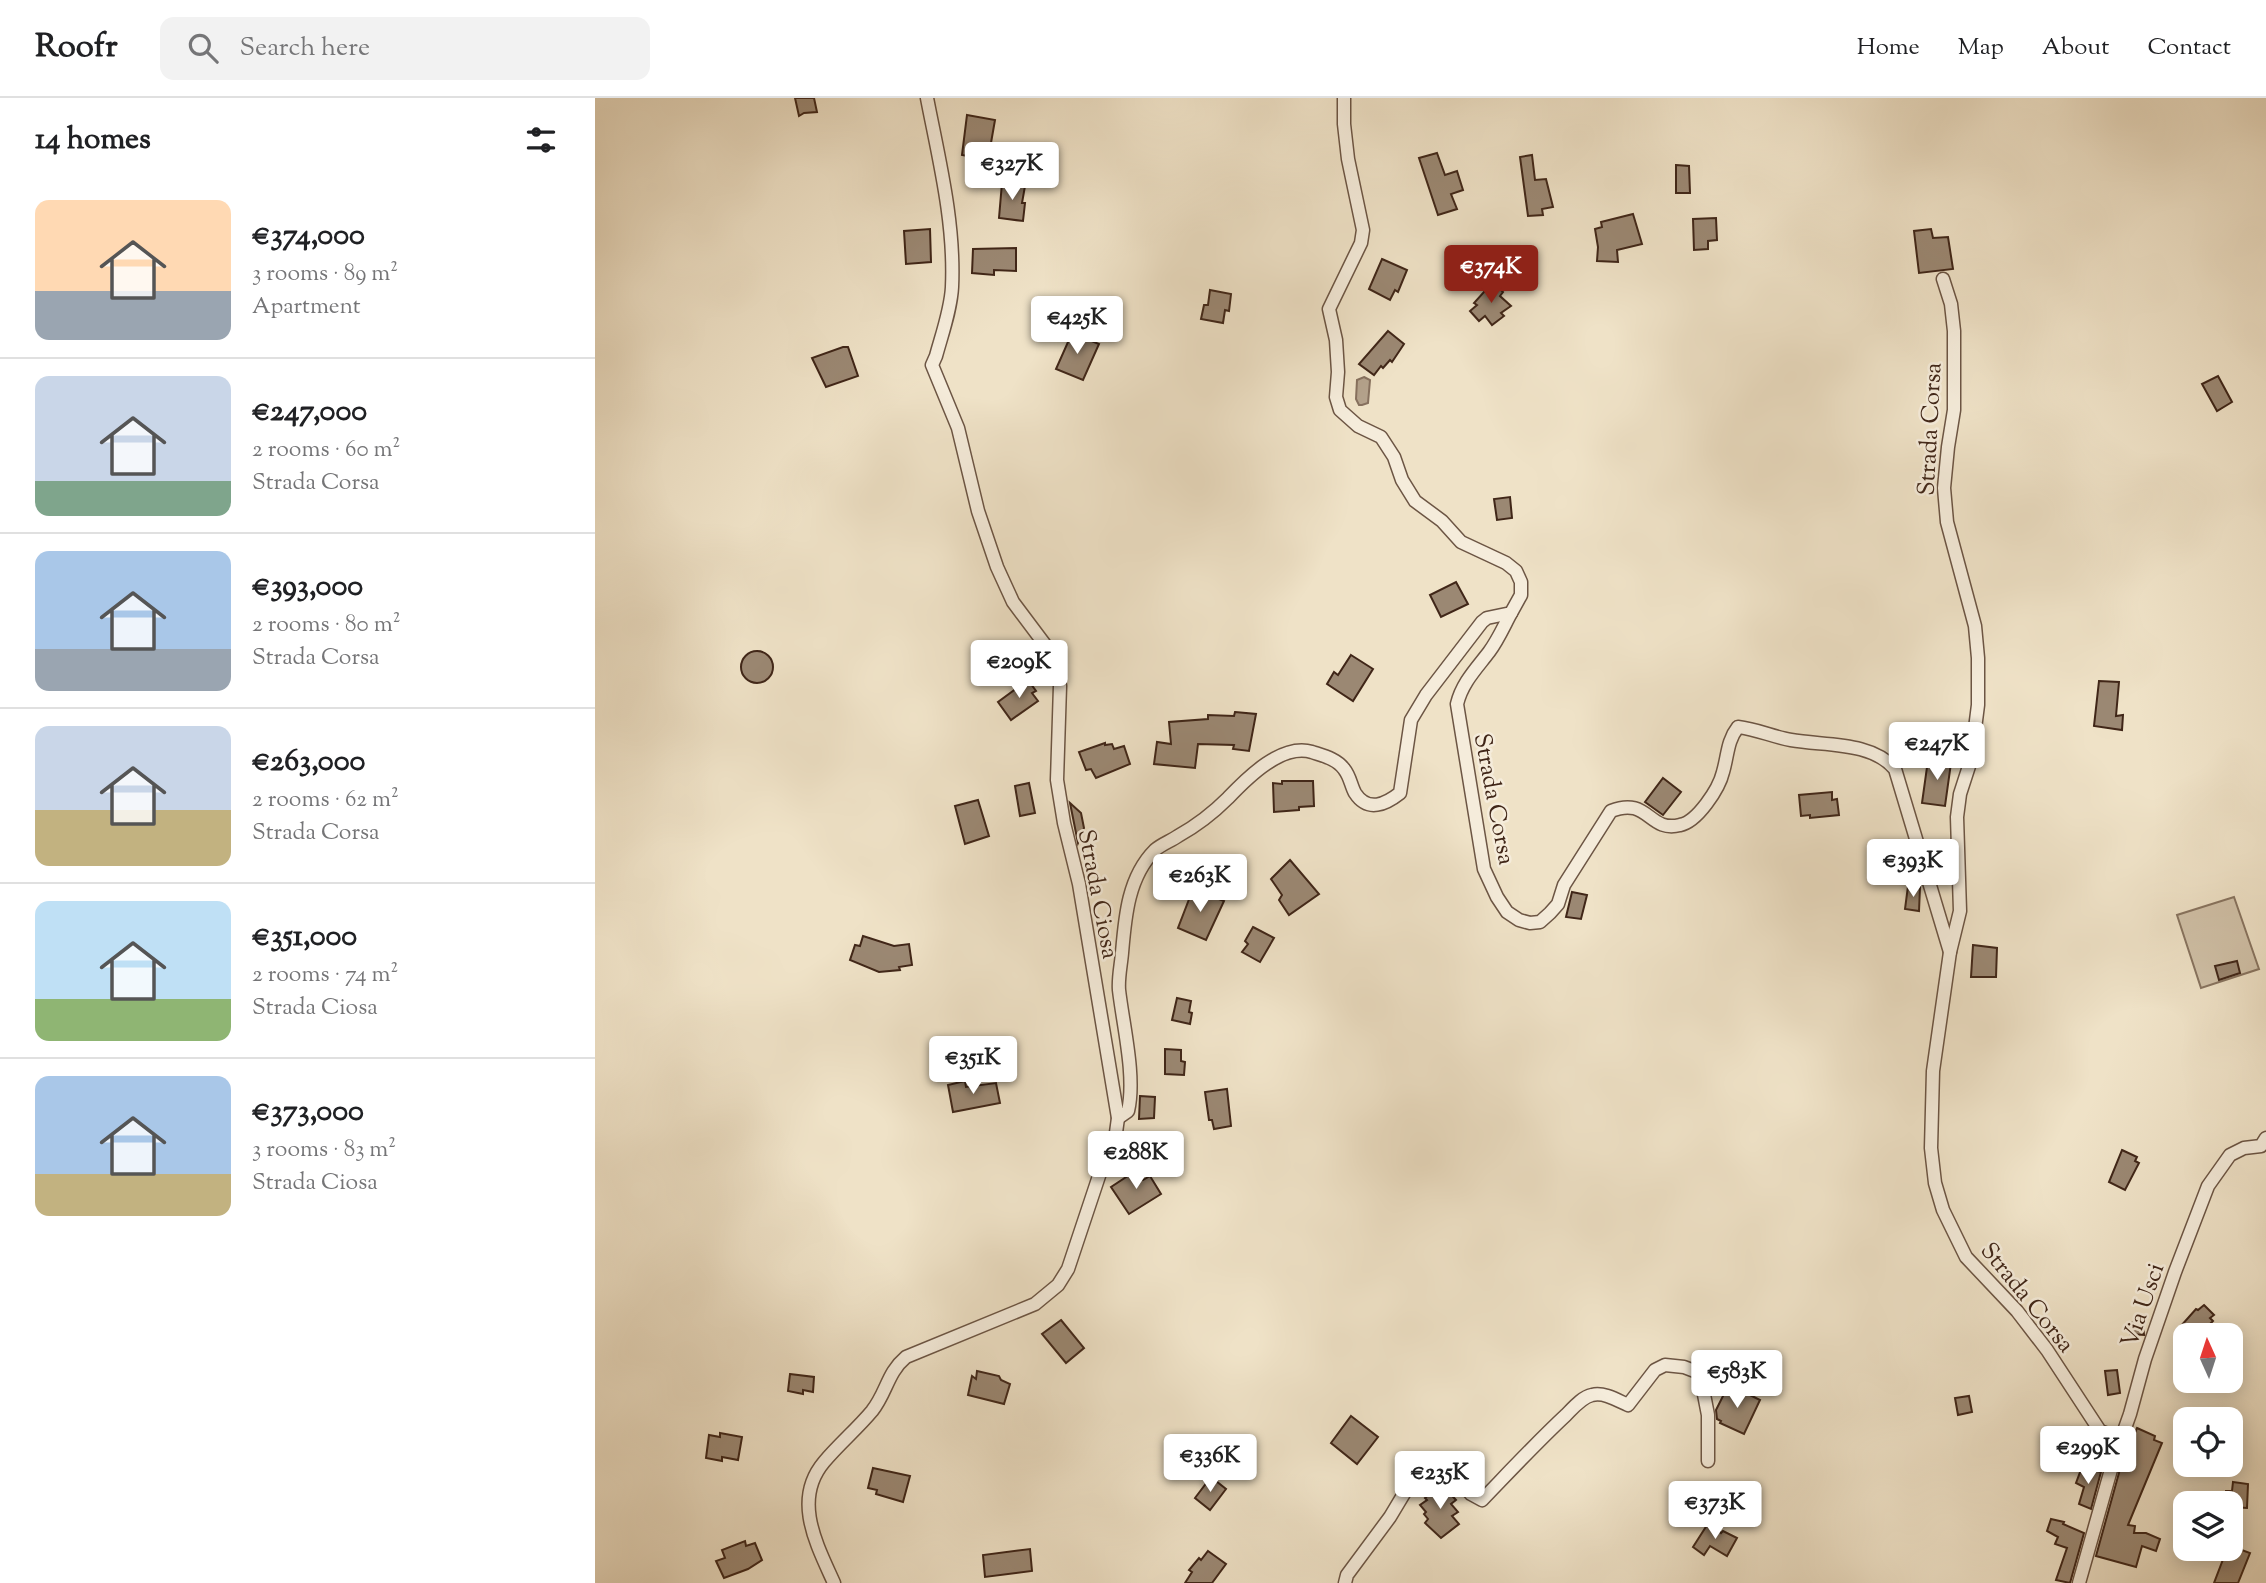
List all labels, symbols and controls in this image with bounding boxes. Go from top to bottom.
search box [160,17,650,80]
text: Roofr [35,24,118,72]
icon: search [184,29,222,67]
text: Search here [240,30,370,67]
text: Home [1857,31,1920,65]
text: Map [1958,31,2004,65]
text: About [2042,31,2109,65]
text: Contact [2147,31,2231,65]
text: 14 homes [35,119,151,162]
icon: filters [522,121,560,159]
pin: €327K [963,142,1061,202]
text: €327K [981,148,1043,181]
text: €374,000 [252,215,365,258]
icon: home [91,228,175,312]
pin: €374K [1442,246,1540,305]
text: €374K [1460,251,1522,284]
text: 3 rooms · 89 m² [252,258,398,291]
text: Apartment [252,291,361,324]
pin: €425K [1028,296,1126,356]
text: €425K [1047,302,1107,335]
street label: Strada Corsa [1911,362,1951,497]
text: €247,000 [252,391,367,434]
icon: home [91,404,175,488]
text: 2 rooms · 60 m² [252,434,400,467]
text: Strada Corsa [252,467,380,500]
text: €393,000 [252,566,363,609]
icon: home [91,579,175,663]
text: 2 rooms · 80 m² [252,609,400,642]
pin: €209K [970,640,1068,700]
text: Strada Corsa [252,642,380,675]
text: €209K [987,646,1051,679]
pin: €247K [1888,722,1986,782]
text: €247K [1905,728,1969,761]
street label: Strada Corsa [1464,731,1522,868]
text: €263,000 [252,741,365,784]
icon: home [91,754,175,838]
text: 2 rooms · 62 m² [252,784,399,817]
text: Strada Corsa [252,817,380,850]
street label: Strada Ciosa [1068,827,1126,962]
pin: €393K [1864,840,1962,899]
text: €393K [1883,845,1943,878]
pin: €263K [1151,854,1249,914]
text: €263K [1169,860,1231,893]
text: €351,000 [252,916,357,959]
icon: home [91,929,175,1013]
text: 2 rooms · 74 m² [252,959,398,992]
text: Strada Ciosa [252,992,378,1025]
pin: €351K [924,1037,1022,1096]
text: €351K [945,1042,1001,1075]
text: €373,000 [252,1091,364,1134]
icon: home [91,1104,175,1188]
pin: €288K [1087,1132,1185,1191]
text: 3 rooms · 83 m² [252,1134,396,1167]
text: €288K [1104,1137,1168,1170]
text: Strada Ciosa [252,1167,378,1200]
street label: Strada Corsa [1971,1236,2082,1361]
street label: Via Usci [2114,1259,2174,1353]
north arrow [2173,1323,2243,1393]
map controls [2173,1323,2243,1561]
pin: €583K [1688,1350,1786,1410]
text: €583K [1707,1356,1767,1389]
button: locate [2173,1407,2243,1477]
pin: €299K [2039,1426,2137,1486]
text: €299K [2056,1432,2120,1465]
pin: €336K [1161,1434,1259,1494]
text: €336K [1180,1440,1240,1473]
pin: €235K [1391,1452,1489,1511]
text: €235K [1411,1457,1469,1490]
pin: €373K [1666,1482,1764,1541]
text: €373K [1685,1487,1745,1520]
button: layers [2173,1491,2243,1561]

